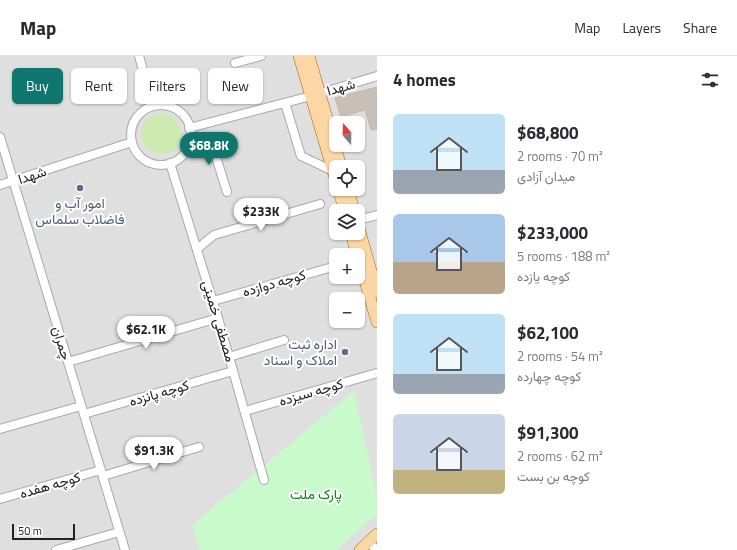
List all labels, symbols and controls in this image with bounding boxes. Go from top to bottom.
text: Map [20,13,56,42]
text: Map [574,17,600,38]
text: Layers [622,17,661,38]
text: Share [683,17,717,38]
text: 4 homes [393,67,456,93]
chip: Buy [12,68,63,104]
chip: Rent [71,68,127,104]
chip: Filters [135,68,200,104]
chip: New [208,68,263,104]
icon: filters [699,69,721,91]
street label: شهدا [324,72,358,101]
north arrow [329,116,365,152]
map controls [329,116,365,328]
text: $68,800 [517,120,579,146]
icon: home [425,130,473,178]
pin: $68.8K [176,132,242,166]
text: $68.8K [189,135,229,155]
text: 2 rooms · 70 m² [517,146,603,166]
street label: شهدا [15,160,49,189]
button: locate [329,160,365,196]
text: میدان آزادی [517,166,575,186]
marker: امور آب و فاضلاب سلماس [75,183,85,193]
place label: امور آب و فاضلاب سلماس [35,192,125,229]
pin: $233K [233,198,289,232]
text: $233K [243,201,279,221]
button: layers [329,204,365,240]
text: $233,000 [517,220,588,246]
icon: home [425,230,473,278]
text: 5 rooms · 188 m² [517,246,610,266]
button: + [329,248,365,284]
street label: کوچه دوازده [240,263,308,302]
text: کوچه یازده [517,266,570,286]
street label: مصطفی خمینی [197,277,242,364]
button: − [329,292,365,328]
pin: $62.1K [113,316,179,350]
text: $62.1K [126,319,166,339]
text: $62,100 [517,320,579,346]
street label: چمران [47,323,78,362]
icon: home [425,330,473,378]
place label: اداره ثبت املاک و اسناد [264,333,337,370]
text: 2 rooms · 54 m² [517,346,603,366]
marker: اداره ثبت املاک و اسناد [340,347,350,357]
text: کوچه چهارده [517,366,581,386]
street label: کوچه سیزده [276,372,346,411]
street label: کوچه پانزده [126,374,191,411]
text: $91,300 [517,420,579,446]
icon: home [425,430,473,478]
pin: $91.3K [121,437,187,471]
text: $91.3K [134,440,174,460]
text: 2 rooms · 62 m² [517,446,603,466]
street label: کوچه هفده [17,466,83,503]
text: کوچه بن بست [517,466,590,486]
park label: پارک ملت [290,483,342,504]
scale bar [12,522,75,541]
text: 50 m [18,523,42,539]

